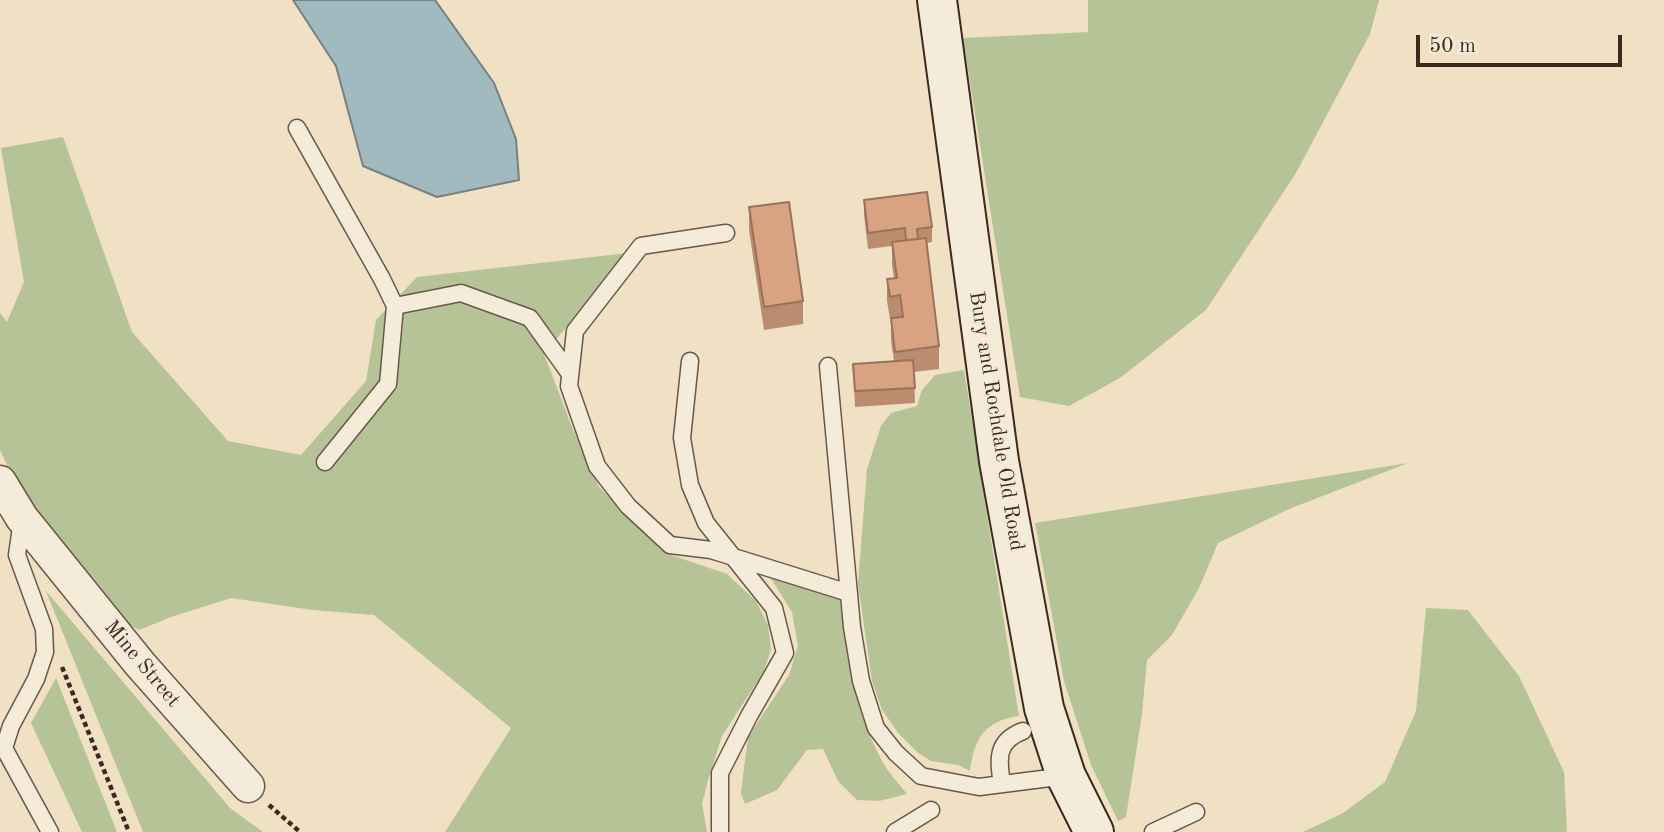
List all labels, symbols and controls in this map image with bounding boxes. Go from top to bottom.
scale bar [1419,21,1626,65]
text: 50 m [1429,36,1476,57]
street label: Bury and Rochdale Old Road [963,289,1029,553]
street label: Mine Street [98,615,186,713]

